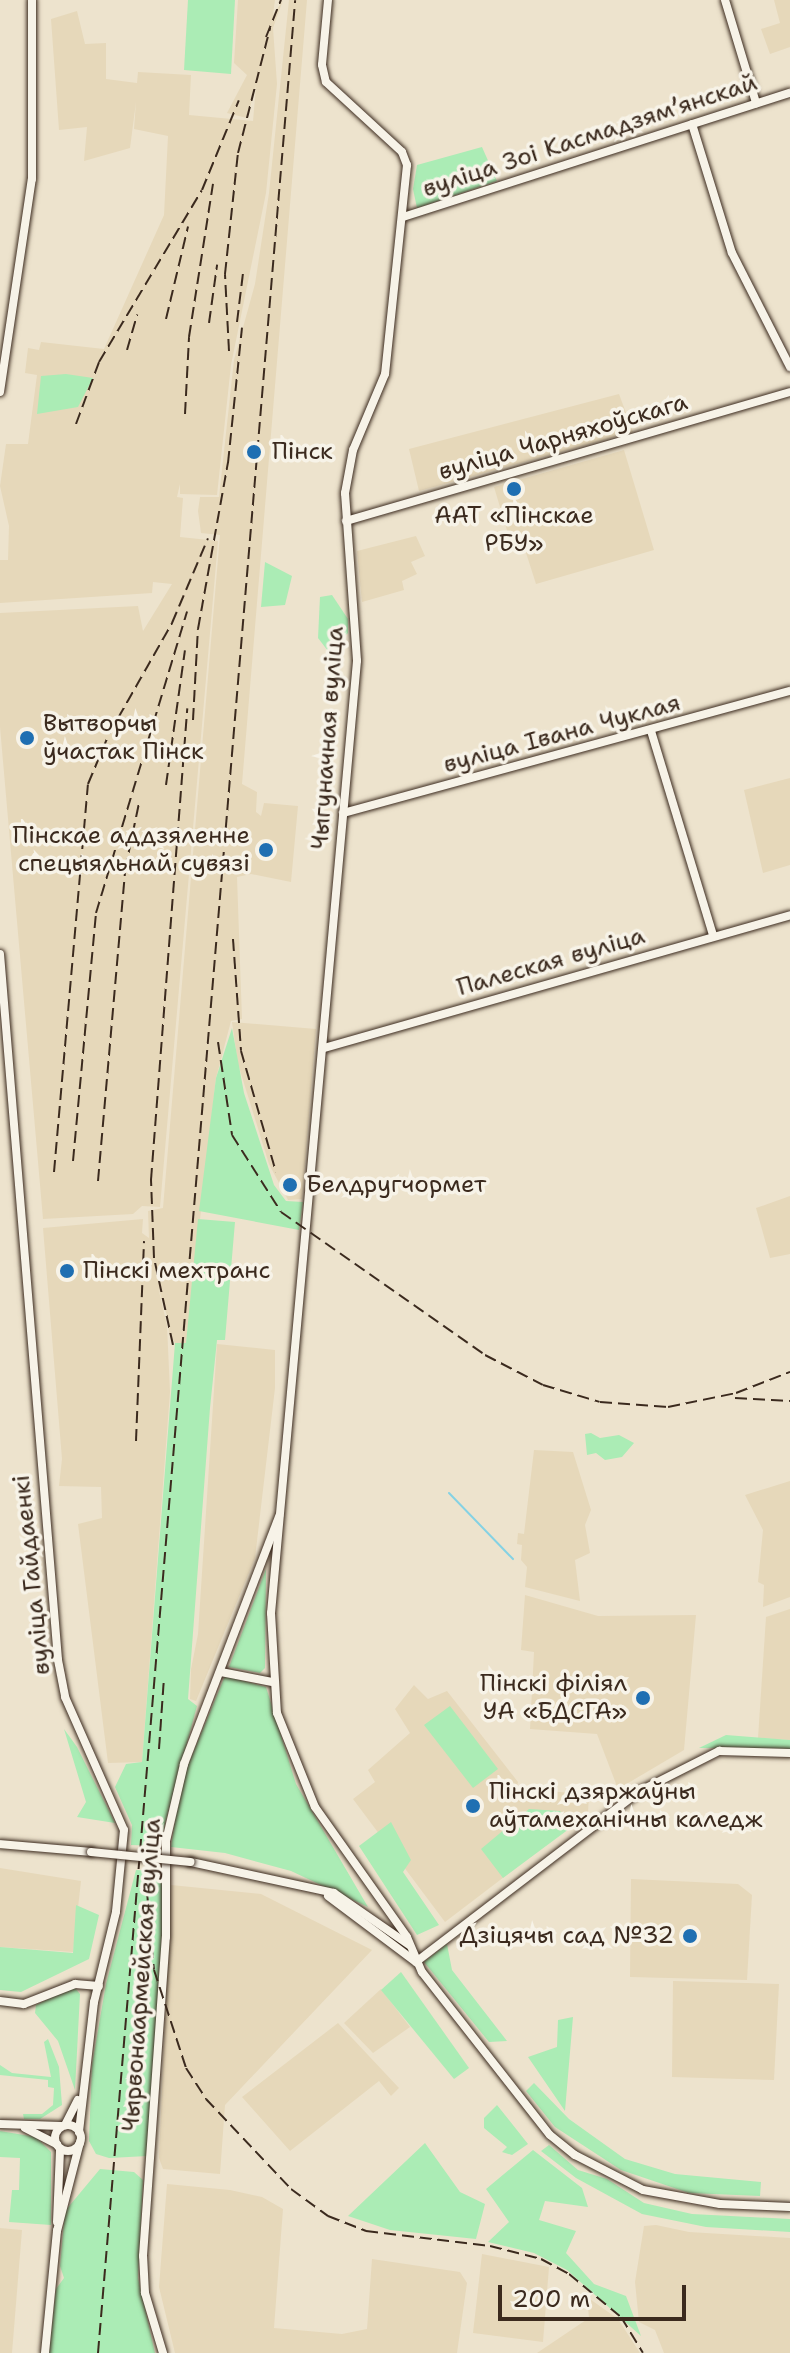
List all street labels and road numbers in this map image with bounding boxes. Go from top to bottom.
street label: вуліца Зоі Касмадзямʼянскай [419,68,761,204]
street label: вуліца Чарняхоўскага [435,388,691,486]
street label: Чыгуначная вуліца [306,625,350,851]
street label: вуліца Івана Чуклая [440,688,684,780]
street label: Палеская вуліца [454,921,648,1003]
street label: вуліца Гайдаенкі [7,1474,57,1676]
street label: Чырвонаармейская вуліца [117,1817,167,2133]

